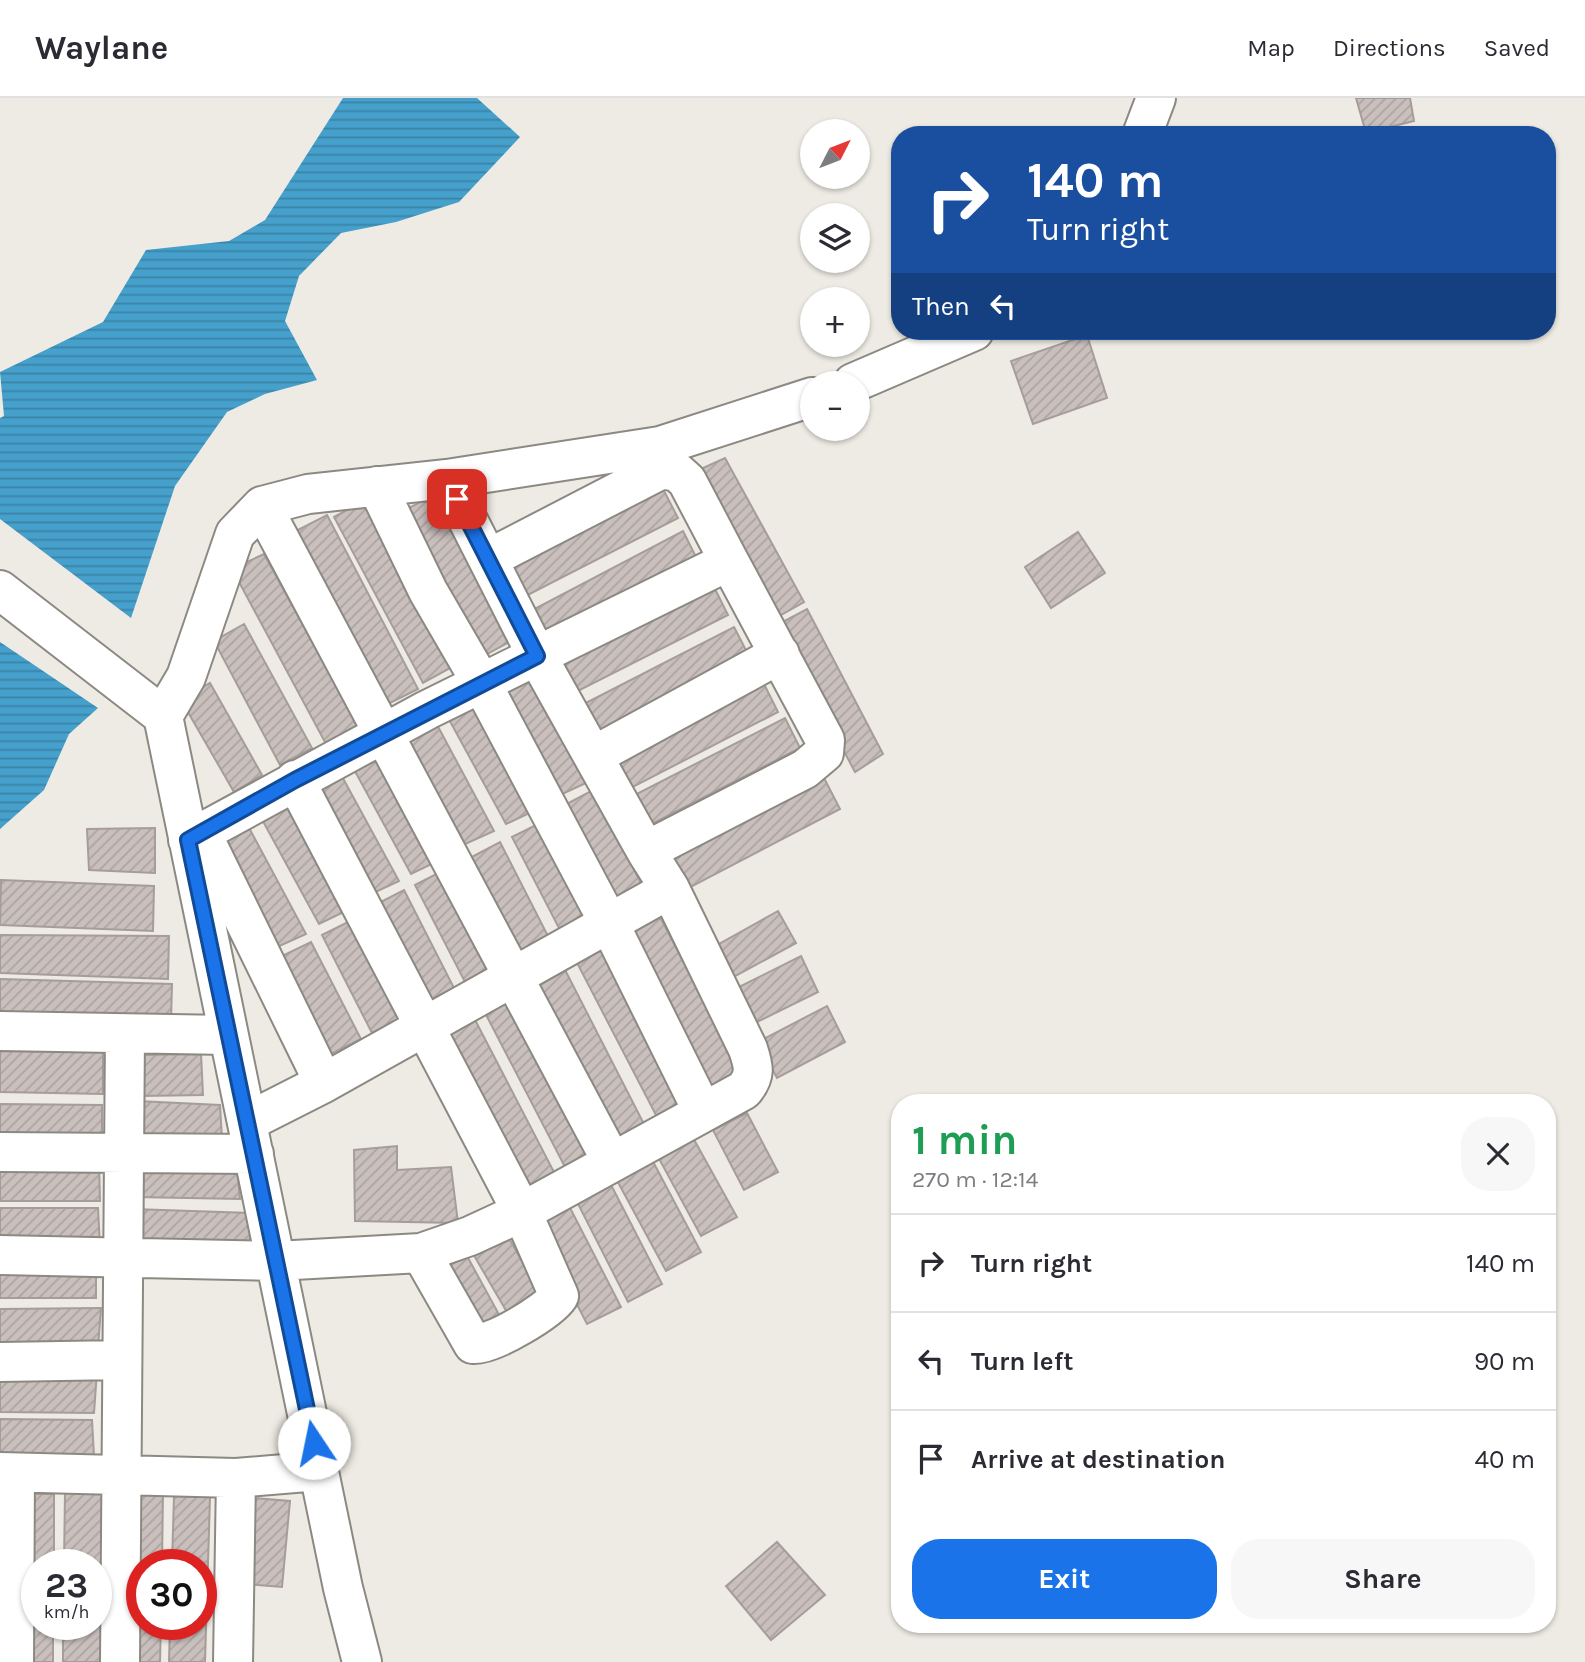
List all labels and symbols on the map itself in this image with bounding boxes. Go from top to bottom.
north arrow [800,119,870,189]
pin [427,469,487,529]
position arrow [277,1406,351,1480]
speed limit sign: 30 [126,1549,217,1640]

